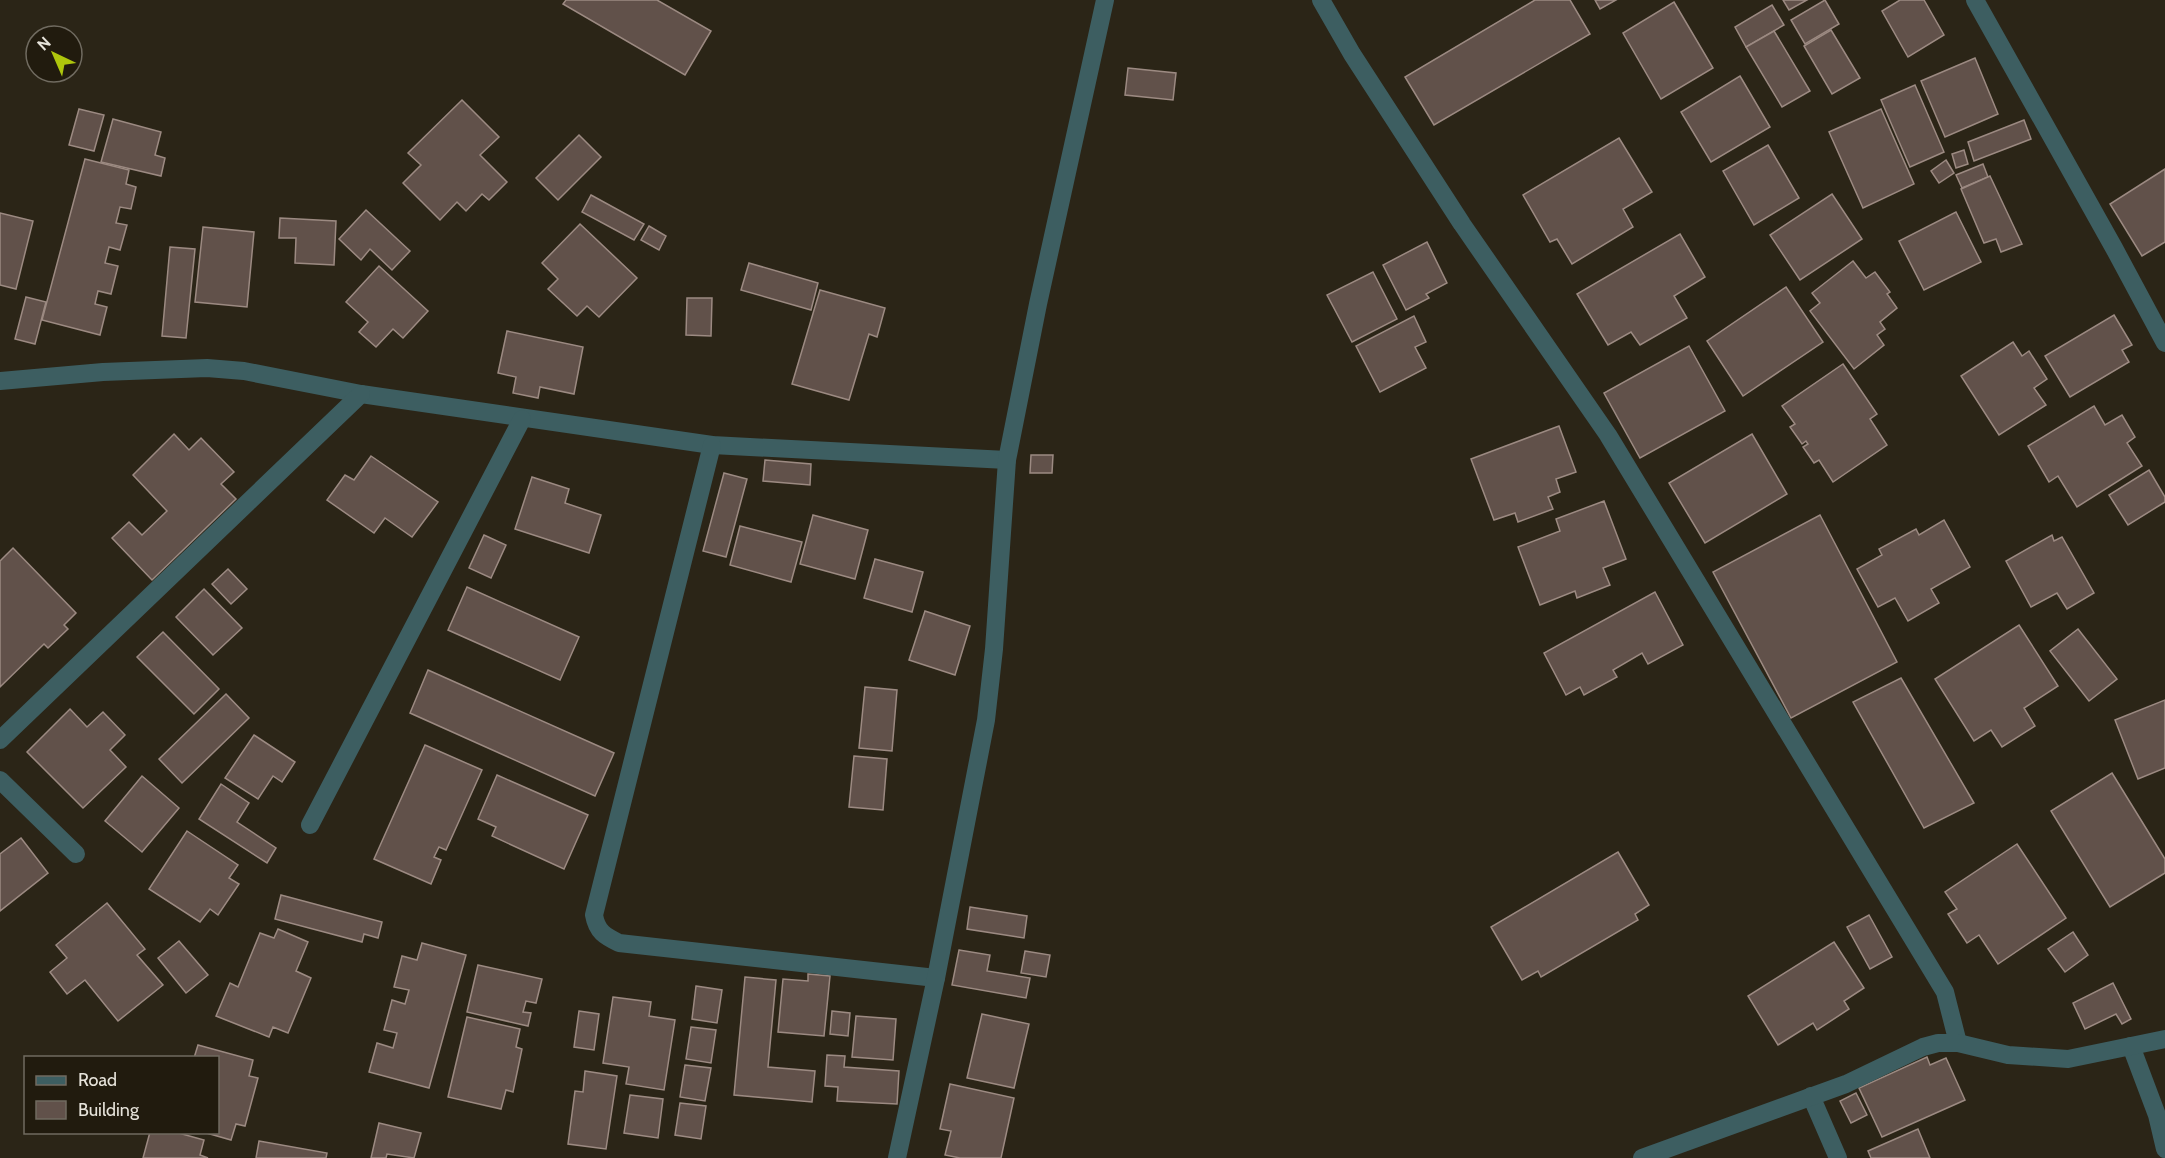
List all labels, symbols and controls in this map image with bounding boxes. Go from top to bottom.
north arrow [24,24,84,84]
text: N [33,33,55,54]
legend [24,1056,219,1134]
text: Road [78,1069,117,1091]
text: Building [78,1099,140,1121]

